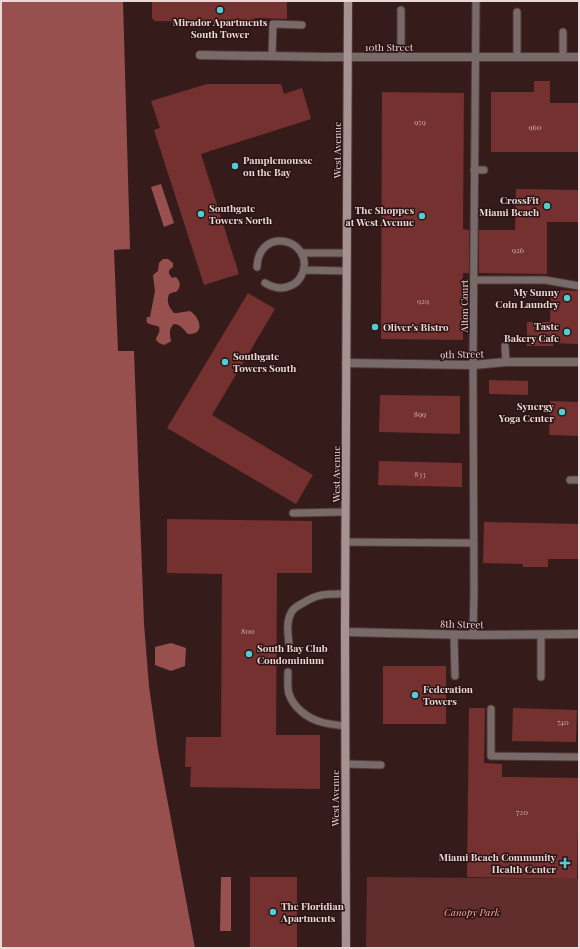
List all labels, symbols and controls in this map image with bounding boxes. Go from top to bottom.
marker: Mirador Apartments South Tower [215,5,225,15]
place label: Mirador Apartments South Tower [173,15,268,41]
street label: 10th Street [365,40,414,54]
house number: 959 [414,116,426,127]
house number: 960 [528,121,542,132]
street label: West Avenue [330,122,344,179]
place label: Pamplemousse on the Bay [243,153,313,179]
marker: Pamplemousse on the Bay [230,161,240,171]
place label: CrossFit Miami Beach [479,193,539,219]
place label: Southgate Towers North [209,201,272,227]
marker: CrossFit Miami Beach [542,201,552,211]
place label: The Shoppes at West Avenue [346,203,414,229]
marker: Southgate Towers North [196,209,206,219]
marker: The Shoppes at West Avenue [417,211,427,221]
house number: 926 [512,244,524,255]
street label: Alton Court [457,279,471,333]
place label: My Sunny Coin Laundry [495,285,560,311]
marker: My Sunny Coin Laundry [562,293,572,303]
house number: 929 [417,295,429,306]
place label: Taste Bakery Cafe [504,319,559,345]
place label: Oliver's Bistro [383,320,449,334]
marker: Oliver's Bistro [370,322,380,332]
marker: Taste Bakery Cafe [562,327,572,337]
street label: 9th Street [440,347,484,361]
place label: Southgate Towers South [233,349,296,375]
marker: Southgate Towers South [220,357,230,367]
place label: Synergy Yoga Center [498,399,555,425]
marker: Synergy Yoga Center [557,407,567,417]
house number: 899 [414,408,426,419]
street label: West Avenue [329,446,343,503]
house number: 833 [414,468,426,479]
street label: 8th Street [440,617,485,631]
house number: 800 [241,625,255,636]
place label: South Bay Club Condominium [257,641,328,667]
marker: South Bay Club Condominium [244,649,254,659]
place label: Federation Towers [423,682,474,708]
marker: Federation Towers [410,690,420,700]
house number: 740 [557,716,569,727]
street label: West Avenue [328,770,342,827]
house number: 720 [516,806,528,817]
place label: Miami Beach Community Health Center [439,850,557,876]
marker: Miami Beach Community Health Center [559,857,571,869]
place label: The Floridian Apartments [280,899,345,925]
park label: Canopy Park [444,905,500,919]
marker: The Floridian Apartments [268,907,278,917]

